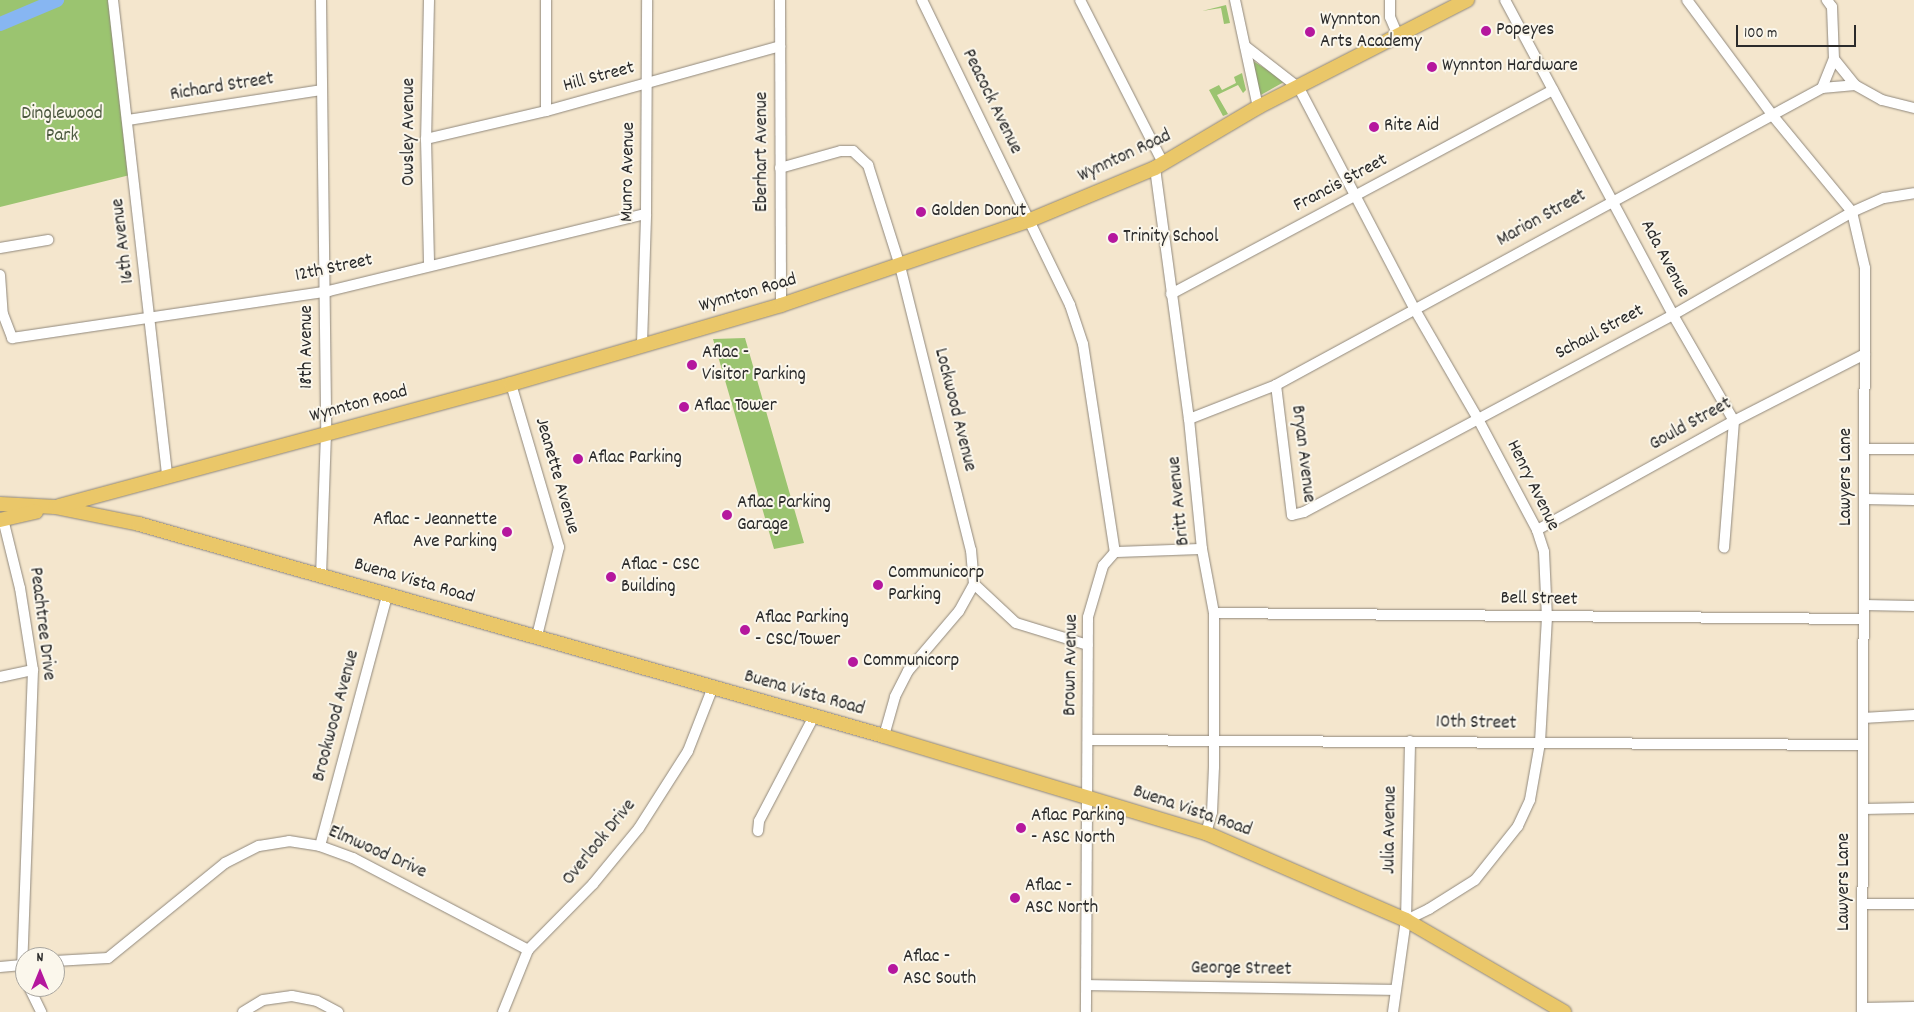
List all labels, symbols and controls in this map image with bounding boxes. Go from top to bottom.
place label: Wynnton Arts Academy [1320,10,1422,54]
scale bar [1739,15,1859,47]
place label: Popeyes [1496,20,1554,42]
text: 100 m [1744,23,1777,45]
marker: Popeyes [1480,25,1492,37]
marker: Wynnton Arts Academy [1304,26,1316,38]
street label: Peacock Avenue [956,46,1026,158]
place label: Wynnton Hardware [1442,56,1578,78]
street label: Hill Street [561,58,637,98]
marker: Wynnton Hardware [1426,61,1438,73]
street label: Richard Street [169,69,275,107]
street label: Owsley Avenue [399,78,421,186]
street label: Eberhart Avenue [752,92,774,212]
park label: Dinglewood Park [21,104,103,148]
place label: Rite Aid [1384,116,1439,138]
marker: Rite Aid [1368,121,1380,133]
street label: Munro Avenue [617,122,641,222]
street label: Wynnton Road [1075,125,1175,189]
street label: Francis Street [1290,150,1392,218]
street label: Marion Street [1493,185,1591,253]
street label: 16th Avenue [107,197,141,285]
place label: Golden Donut [931,201,1026,223]
marker: Golden Donut [915,206,927,218]
street label: Ada Avenue [1634,216,1694,302]
place label: Trinity School [1123,227,1219,249]
marker: Trinity School [1107,232,1119,244]
street label: 12th Street [293,250,375,288]
street label: Wynnton Road [697,269,799,319]
street label: Schaul Street [1552,300,1648,366]
street label: 18th Avenue [297,305,319,389]
place label: Aflac - Visitor Parking [702,343,806,387]
street label: Lockwood Avenue [928,346,980,474]
marker: Aflac - Visitor Parking [686,359,698,371]
street label: Wynnton Road [308,381,410,429]
street label: Gould Street [1646,393,1736,457]
place label: Aflac Tower [694,396,777,418]
marker: Aflac Tower [678,401,690,413]
street label: Bryan Avenue [1285,404,1319,504]
street label: Jeanette Avenue [528,415,584,537]
street label: Lawyers Lane [1836,428,1858,526]
street label: Henry Avenue [1500,437,1564,535]
place label: Aflac Parking [588,448,682,470]
marker: Aflac Parking [572,453,584,465]
street label: Britt Avenue [1164,455,1196,547]
place label: Aflac Parking Garage [737,493,831,537]
marker: Aflac Parking Garage [721,509,733,521]
place label: Aflac - Jeannette Ave Parking [373,510,497,554]
marker: Aflac - Jeannette Ave Parking [501,526,513,538]
street label: Buena Vista Road [351,554,477,610]
place label: Aflac - CSC Building [621,555,700,599]
place label: Communicorp Parking [888,563,984,607]
street label: Peachtree Drive [23,566,59,682]
marker: Aflac - CSC Building [605,571,617,583]
marker: Communicorp Parking [872,579,884,591]
street label: Bell Street [1500,588,1578,612]
place label: Aflac Parking - CSC/Tower [755,608,849,652]
street label: Brown Avenue [1060,614,1084,716]
marker: Aflac Parking - CSC/Tower [739,624,751,636]
street label: Brookwood Avenue [308,648,366,784]
place label: Communicorp [863,651,959,673]
marker: Communicorp [847,656,859,668]
street label: Buena Vista Road [741,666,867,722]
street label: 10th Street [1435,712,1517,736]
street label: Buena Vista Road [1130,781,1254,843]
street label: Julia Avenue [1379,786,1403,874]
street label: Overlook Drive [558,795,642,891]
place label: Aflac Parking - ASC North [1031,806,1125,850]
street label: Elmwood Drive [324,821,430,885]
marker: Aflac Parking - ASC North [1015,822,1027,834]
street label: Lawyers Lane [1834,833,1856,931]
place label: Aflac - ASC North [1025,876,1098,920]
marker: Aflac - ASC North [1009,892,1021,904]
north arrow [15,947,65,997]
place label: Aflac - ASC South [903,947,976,991]
text: N [37,948,43,968]
street label: George Street [1190,958,1292,982]
marker: Aflac - ASC South [887,963,899,975]

